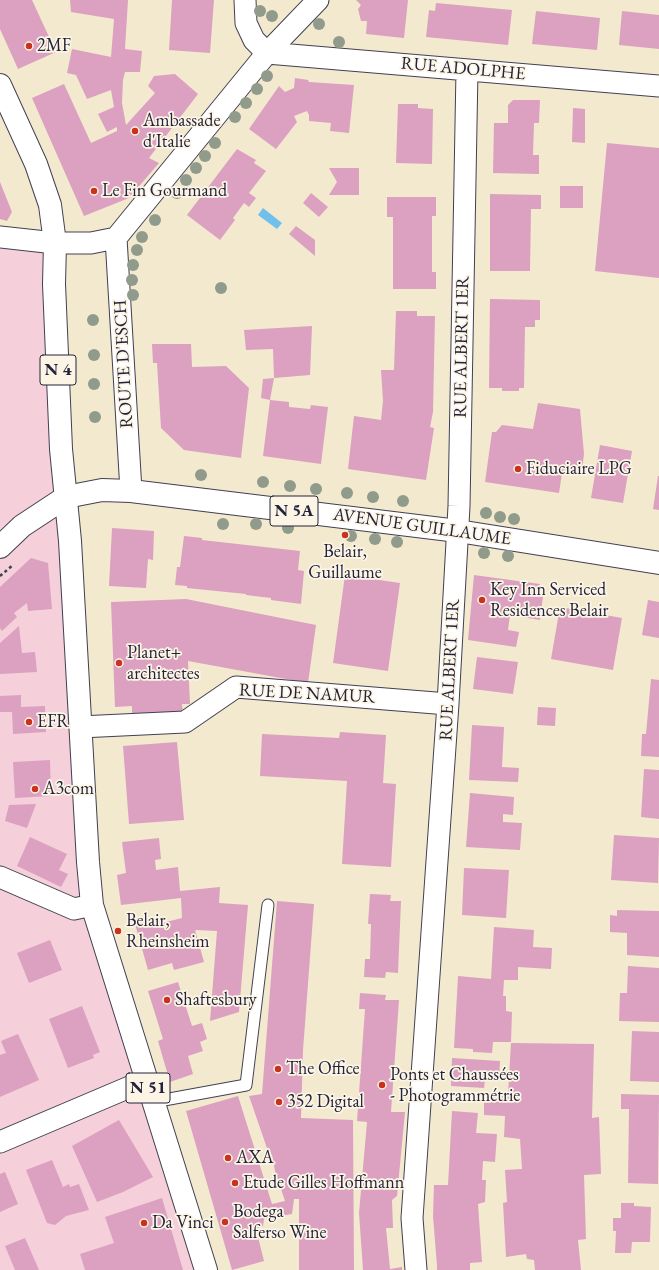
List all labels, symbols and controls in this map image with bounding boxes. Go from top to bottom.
place label: 2MF [37,35,71,57]
marker: 2MF [24,41,34,51]
street label: RUE ADOLPHE [400,53,526,85]
place label: Ambassade d'Italie [143,110,220,152]
marker: Ambassade d'Italie [130,126,140,136]
place label: Le Fin Gourmand [102,180,227,202]
marker: Le Fin Gourmand [89,186,99,196]
street label: RUE ALBERT 1ER [450,276,474,418]
street label: ROUTE D'ESCH [110,299,138,429]
road number: N 4 [40,355,76,385]
place label: Fiduciaire LPG [526,458,632,480]
marker: Fiduciaire LPG [513,464,523,474]
road number: N 5A [270,496,318,526]
street label: AVENUE GUILLAUME [332,504,512,550]
marker: Belair, Guillaume [340,530,350,540]
place label: Belair, Guillaume [308,541,382,584]
place label: Key Inn Serviced Residences Belair [490,579,609,622]
marker: Key Inn Serviced Residences Belair [477,595,487,605]
street label: RUE ALBERT 1ER [436,599,464,741]
place label: Planet+ architectes [127,642,200,684]
marker: Planet+ architectes [114,658,124,668]
street label: RUE DE NAMUR [238,680,376,708]
place label: EFR [37,711,69,733]
marker: EFR [24,717,34,727]
place label: A3com [43,778,94,800]
marker: A3com [30,784,40,794]
place label: Belair, Rheinsheim [126,910,210,952]
marker: Belair, Rheinsheim [113,926,123,936]
place label: Shaftesbury [175,989,257,1011]
marker: Shaftesbury [162,995,172,1005]
place label: The Office [286,1058,360,1080]
marker: The Office [273,1064,283,1074]
place label: Ponts et Chaussées - Photogrammétrie [390,1064,520,1106]
road number: N 51 [126,1073,170,1103]
marker: Ponts et Chaussées - Photogrammétrie [377,1080,387,1090]
place label: 352 Digital [287,1091,364,1113]
marker: 352 Digital [274,1097,284,1107]
place label: AXA [236,1147,274,1169]
marker: AXA [223,1153,233,1163]
place label: Etude Gilles Hoffmann [243,1172,404,1194]
marker: Etude Gilles Hoffmann [230,1178,240,1188]
place label: Bodega Salferso Wine [233,1201,327,1244]
place label: Da Vinci [152,1212,214,1234]
marker: Bodega Salferso Wine [220,1217,230,1227]
marker: Da Vinci [139,1218,149,1228]

